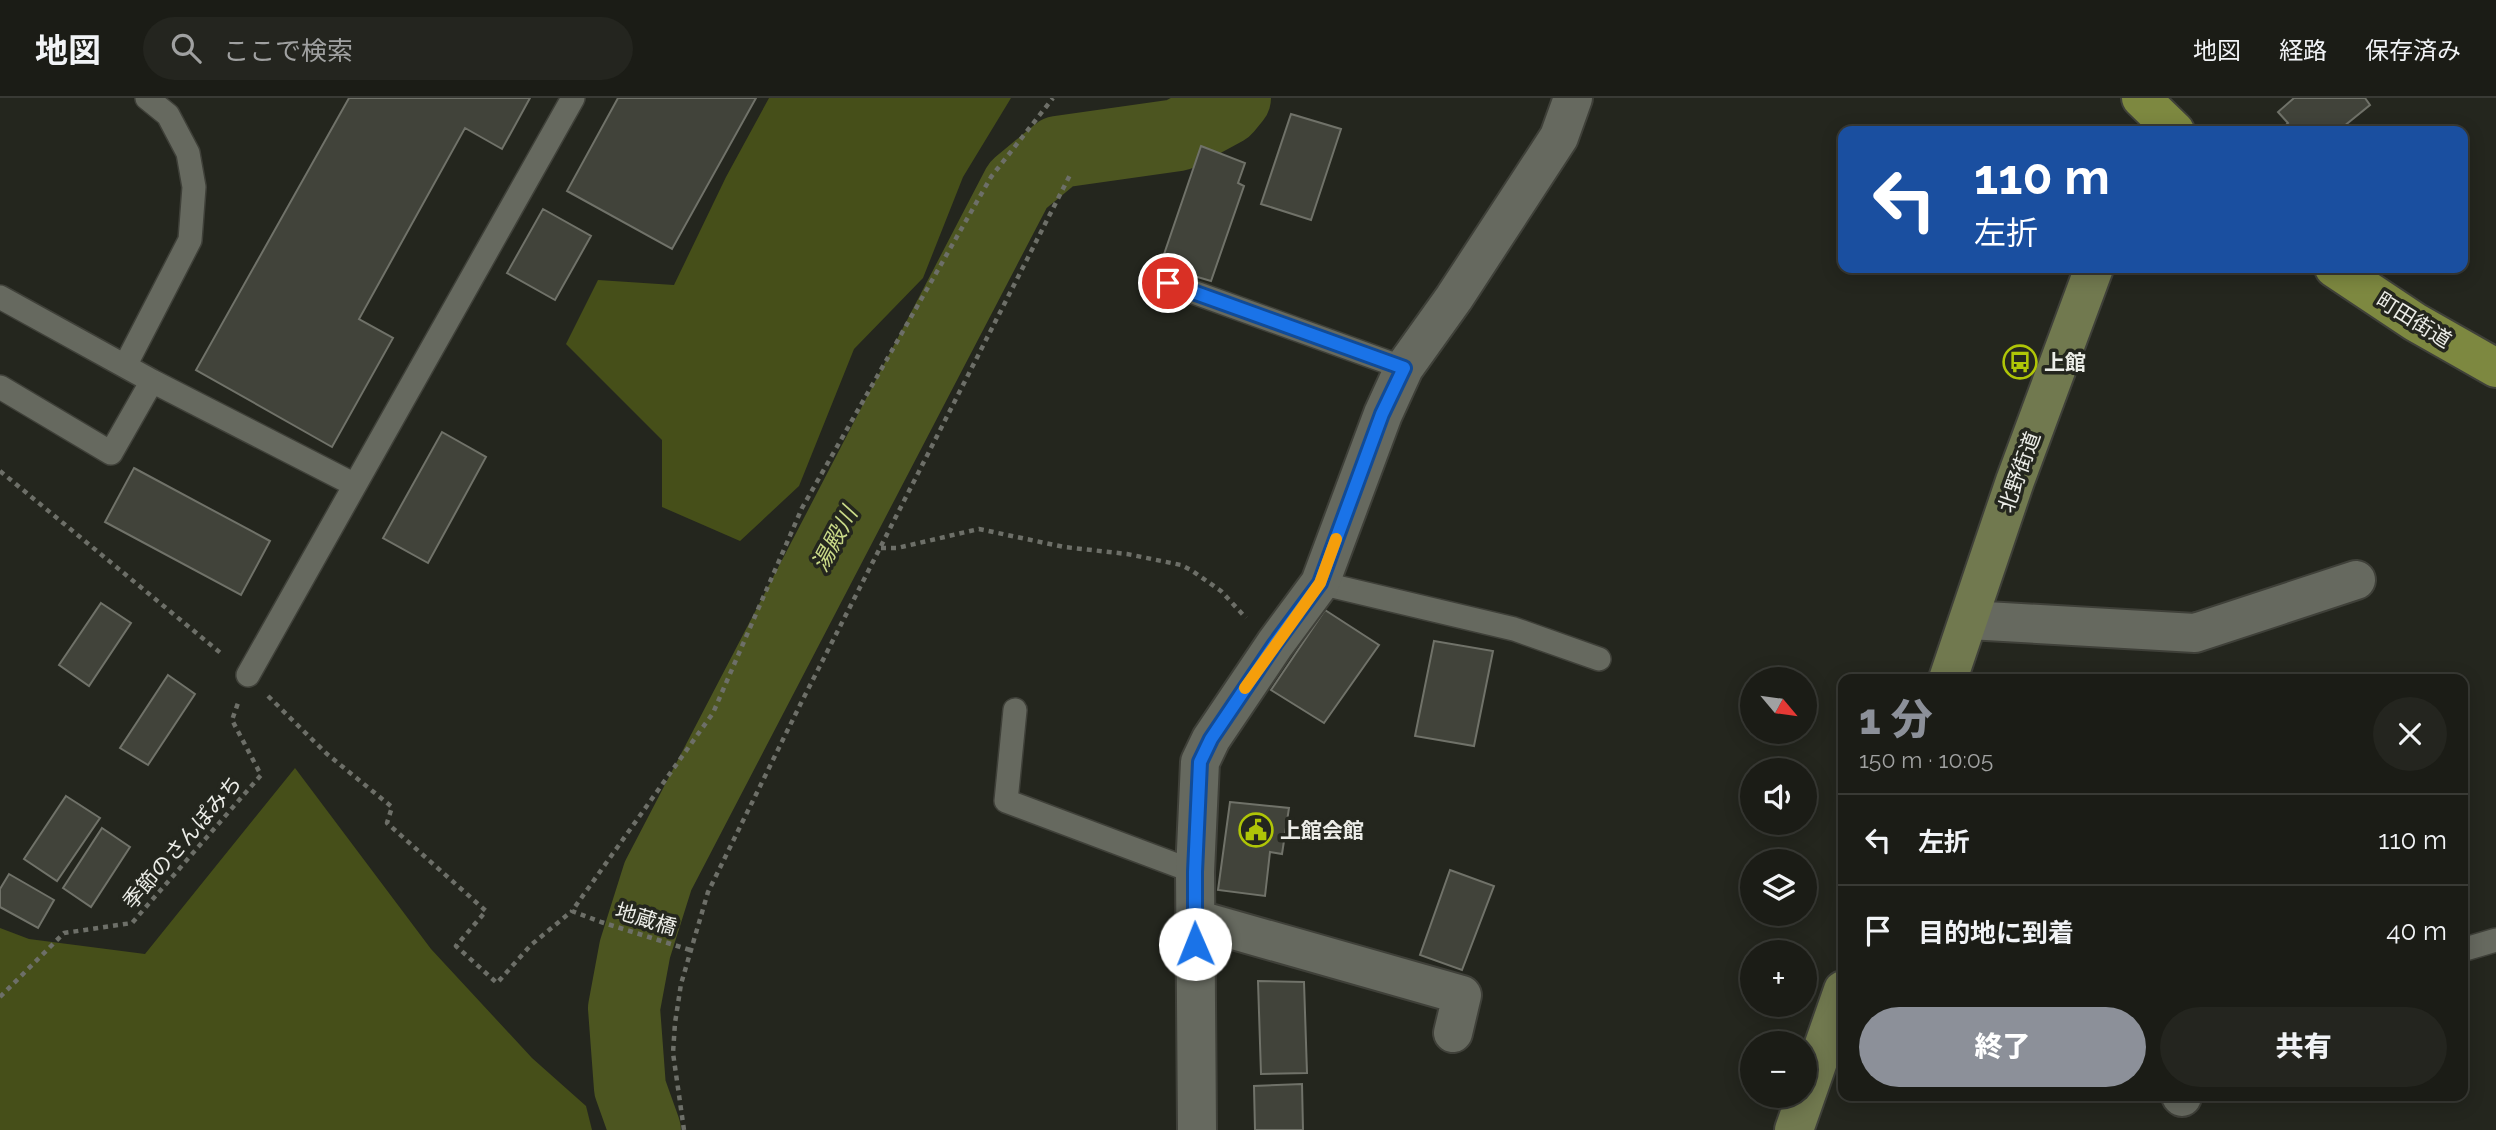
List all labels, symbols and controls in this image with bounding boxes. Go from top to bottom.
search box [143,17,633,80]
icon: search [167,29,205,67]
text: 地図 [35,31,101,70]
text: ここで検索 [223,36,353,66]
text: 地図 [2193,36,2241,65]
text: 経路 [2279,36,2327,65]
text: 保存済み [2365,36,2461,65]
text: 110 m [1974,148,2110,205]
icon: left [1859,154,1950,245]
text: 左折 [1974,214,2038,251]
pin [1138,253,1198,313]
icon: arrive [1149,264,1187,302]
street label: 町田街道 [2372,287,2456,353]
bus stop icon: 上館 [2001,343,2039,381]
place label: 上館 [2044,350,2086,375]
street label: 北野街道 [1993,428,2045,516]
water label: 湯殿川 [806,500,864,576]
north arrow [1740,667,1816,744]
map controls [1740,667,1817,1108]
text: 1 分 [1859,695,1933,744]
button: close [2373,697,2447,771]
text: 150 m · 10:05 [1859,746,1993,773]
button: sound [1740,758,1817,835]
street label: 季節のさんぽみち [117,770,247,914]
public building icon: 上館会館 [1237,811,1275,849]
place label: 上館会館 [1280,818,1364,843]
icon: left [1859,821,1897,859]
text: 110 m [2378,825,2447,855]
text: 左折 [1918,827,1970,857]
button: layers [1740,849,1817,926]
street label: 地蔵橋 [612,898,680,940]
position arrow [1158,907,1232,981]
icon: arrive [1859,912,1897,950]
text: 40 m [2386,916,2447,946]
text: 目的地に到着 [1918,918,2074,948]
button: + [1740,940,1817,1017]
button: 終了 [1859,1007,2146,1087]
button: 共有 [2160,1007,2447,1087]
button: − [1740,1031,1817,1108]

